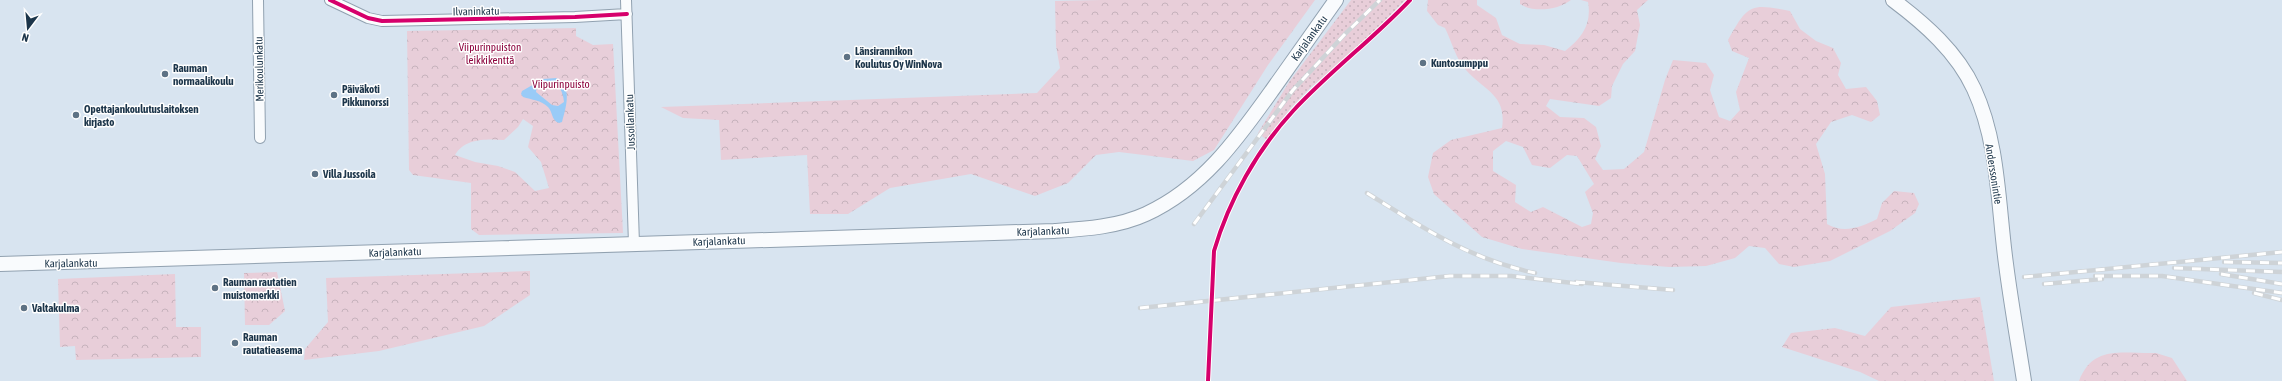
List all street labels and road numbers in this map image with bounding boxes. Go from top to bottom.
street label: Ilvaninkatu [453,5,499,17]
street label: Karjalankatu [1289,13,1329,63]
street label: Merikoulunkatu [252,36,266,102]
street label: Jussoilankatu [623,94,637,150]
street label: Anderssonintie [1983,143,2005,205]
street label: Karjalankatu [1016,224,1070,238]
street label: Karjalankatu [692,234,746,248]
street label: Karjalankatu [368,245,422,259]
street label: Karjalankatu [44,257,98,269]

